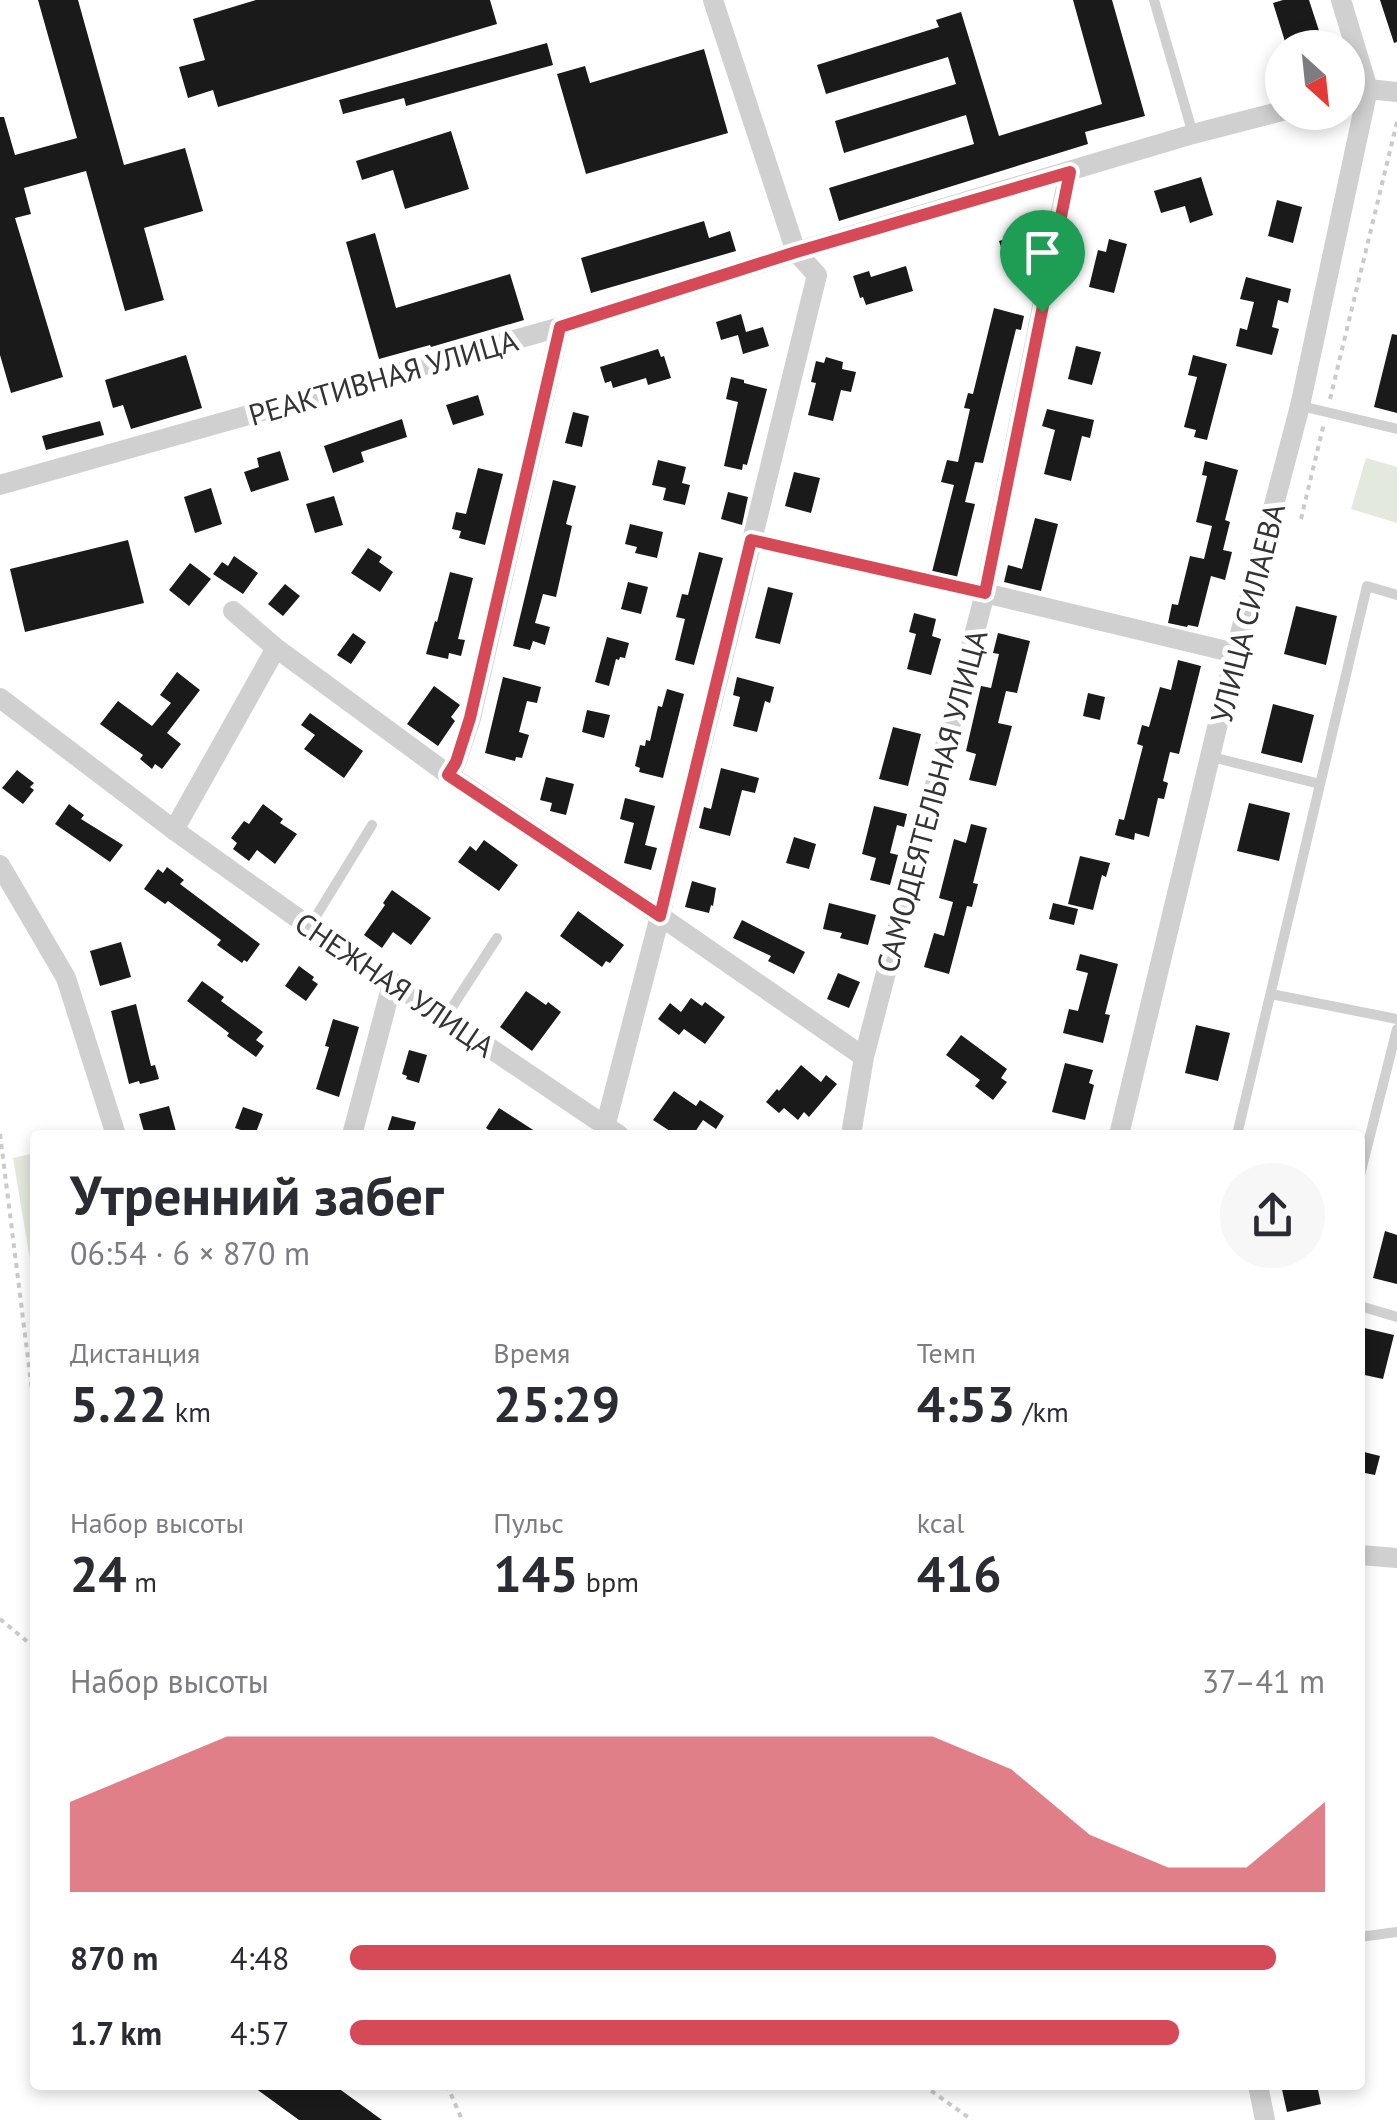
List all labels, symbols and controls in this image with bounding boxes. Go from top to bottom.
north arrow [1265,30,1365,130]
map controls [1265,30,1365,130]
pin [1000,210,1085,313]
icon: arrive [1015,225,1070,280]
street label: РЕАКТИВНАЯ УЛИЦА [244,320,522,434]
street label: УЛИЦА СИЛАЕВА [1201,499,1293,727]
street label: САМОДЕЯТЕЛЬНАЯ УЛИЦА [866,625,996,977]
street label: СНЕЖНАЯ УЛИЦА [288,903,503,1065]
text: Утренний забег [70,1159,444,1230]
button: share [1220,1163,1325,1268]
text: 06:54 · 6 × 870 m [70,1232,310,1274]
text: Дистанция [70,1334,200,1371]
text: Время [493,1334,570,1371]
text: Темп [917,1334,976,1371]
text: 5.22 [70,1371,167,1436]
text: 25:29 [493,1371,620,1436]
text: 4:53 [917,1371,1015,1436]
text: km [167,1393,211,1430]
text: /km [1015,1393,1069,1430]
text: Набор высоты [70,1504,244,1541]
text: Пульс [493,1504,564,1541]
text: kcal [917,1504,964,1541]
text: 24 [70,1541,127,1606]
text: 145 [493,1541,578,1606]
text: 416 [917,1541,1002,1606]
text: m [127,1563,157,1600]
text: bpm [578,1563,639,1600]
text: Набор высоты [70,1660,269,1702]
text: 37–41 m [1202,1660,1325,1702]
text: 870 m [70,1937,158,1979]
text: 4:48 [230,1937,289,1979]
text: 1.7 km [70,2012,162,2054]
text: 4:57 [230,2012,289,2054]

